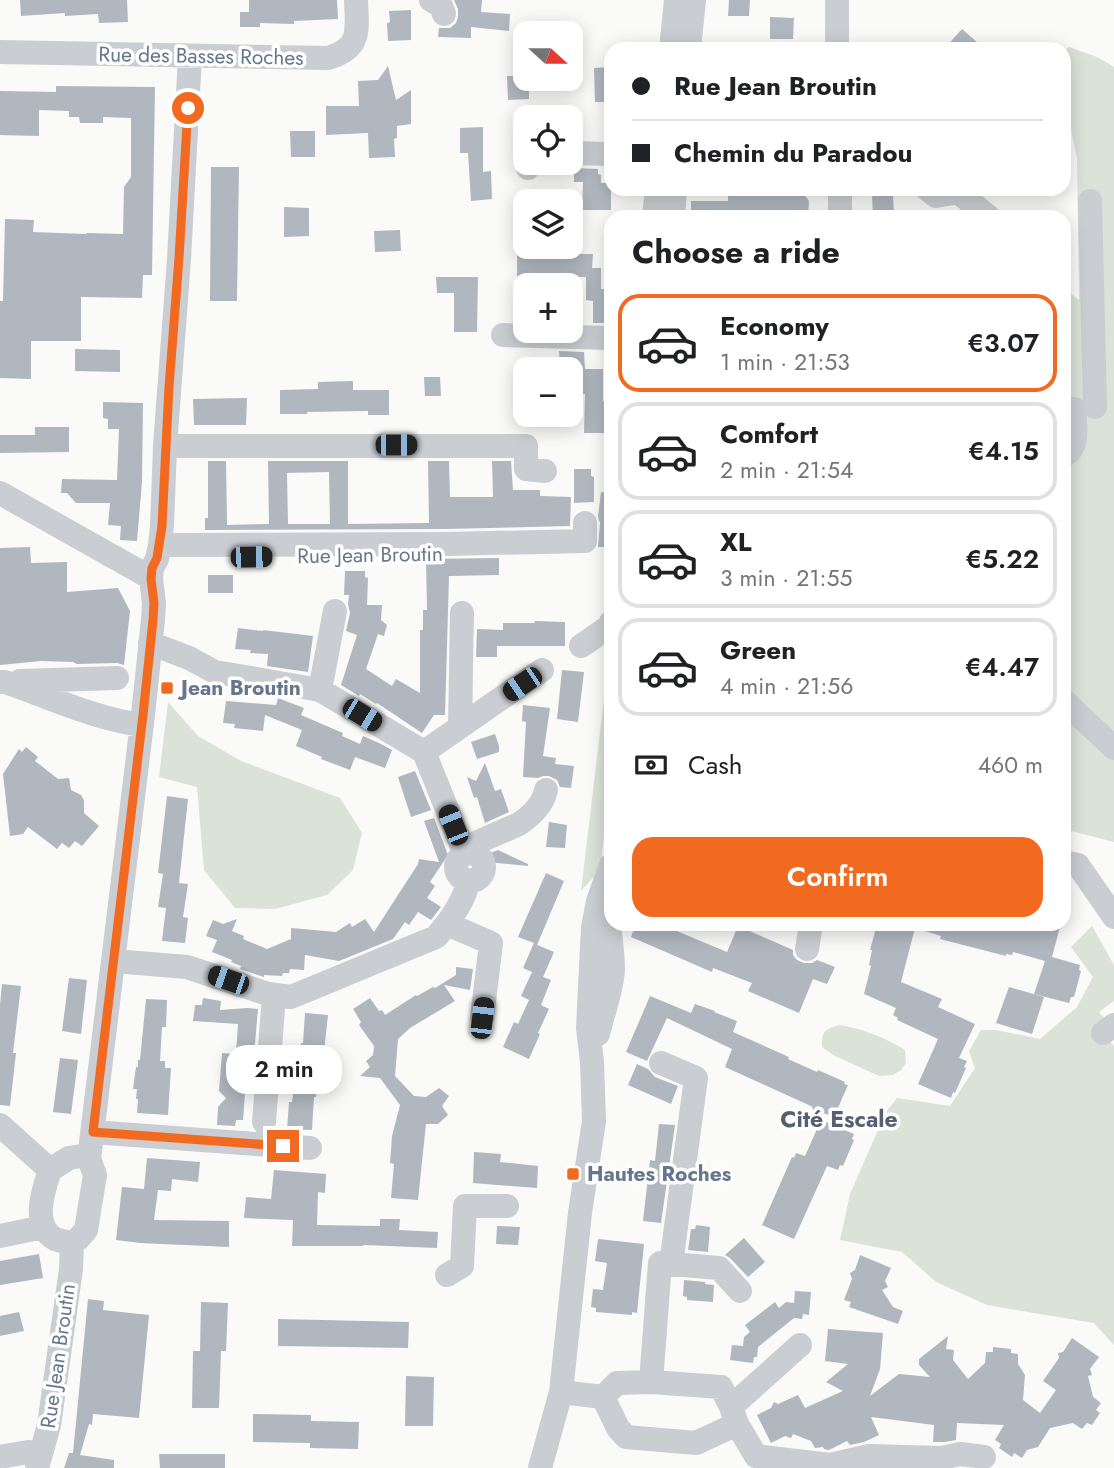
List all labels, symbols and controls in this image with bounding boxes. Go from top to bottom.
north arrow [513,21,583,91]
map controls [513,21,583,427]
street label: Rue des Basses Roches [98,39,304,73]
text: Rue Jean Broutin [674,67,877,105]
route start [172,92,204,124]
button: locate [513,105,583,175]
text: Chemin du Paradou [674,134,912,172]
button: layers [513,189,583,259]
text: Choose a ride [632,229,840,275]
button: + [513,273,583,343]
text: Economy [720,307,829,345]
icon: car [636,312,699,375]
text: €3.07 [967,324,1039,362]
text: 1 min · 21:53 [720,345,850,379]
button: − [513,357,583,427]
text: Comfort [720,415,818,453]
icon: car [636,420,699,483]
text: €4.15 [968,432,1039,470]
car [376,435,418,456]
text: 2 min · 21:54 [720,453,853,487]
text: XL [720,523,752,561]
icon: car [636,528,699,591]
street label: Rue Jean Broutin [297,539,443,571]
text: €5.22 [966,540,1039,578]
car [230,546,273,568]
text: 3 min · 21:55 [720,561,852,595]
text: Green [720,631,796,669]
icon: car [636,636,699,699]
text: €4.47 [965,648,1039,686]
car [499,664,546,704]
text: 4 min · 21:56 [720,669,854,703]
place label: Jean Broutin [177,673,301,703]
marker: Jean Broutin [159,680,175,696]
car [339,695,386,735]
icon: cash [632,746,670,784]
text: Cash [688,746,742,784]
text: 460 m [978,748,1043,782]
car [436,802,471,848]
button: Confirm [632,837,1043,917]
car [205,963,252,997]
car [470,996,495,1040]
callout: 2 min [225,1044,341,1094]
text: 2 min [254,1052,314,1086]
district label: Cité Escale [780,1102,898,1136]
route end [267,1130,299,1162]
place label: Hautes Roches [587,1159,732,1189]
marker: Hautes Roches [565,1166,581,1182]
street label: Rue Jean Broutin [33,1282,83,1430]

